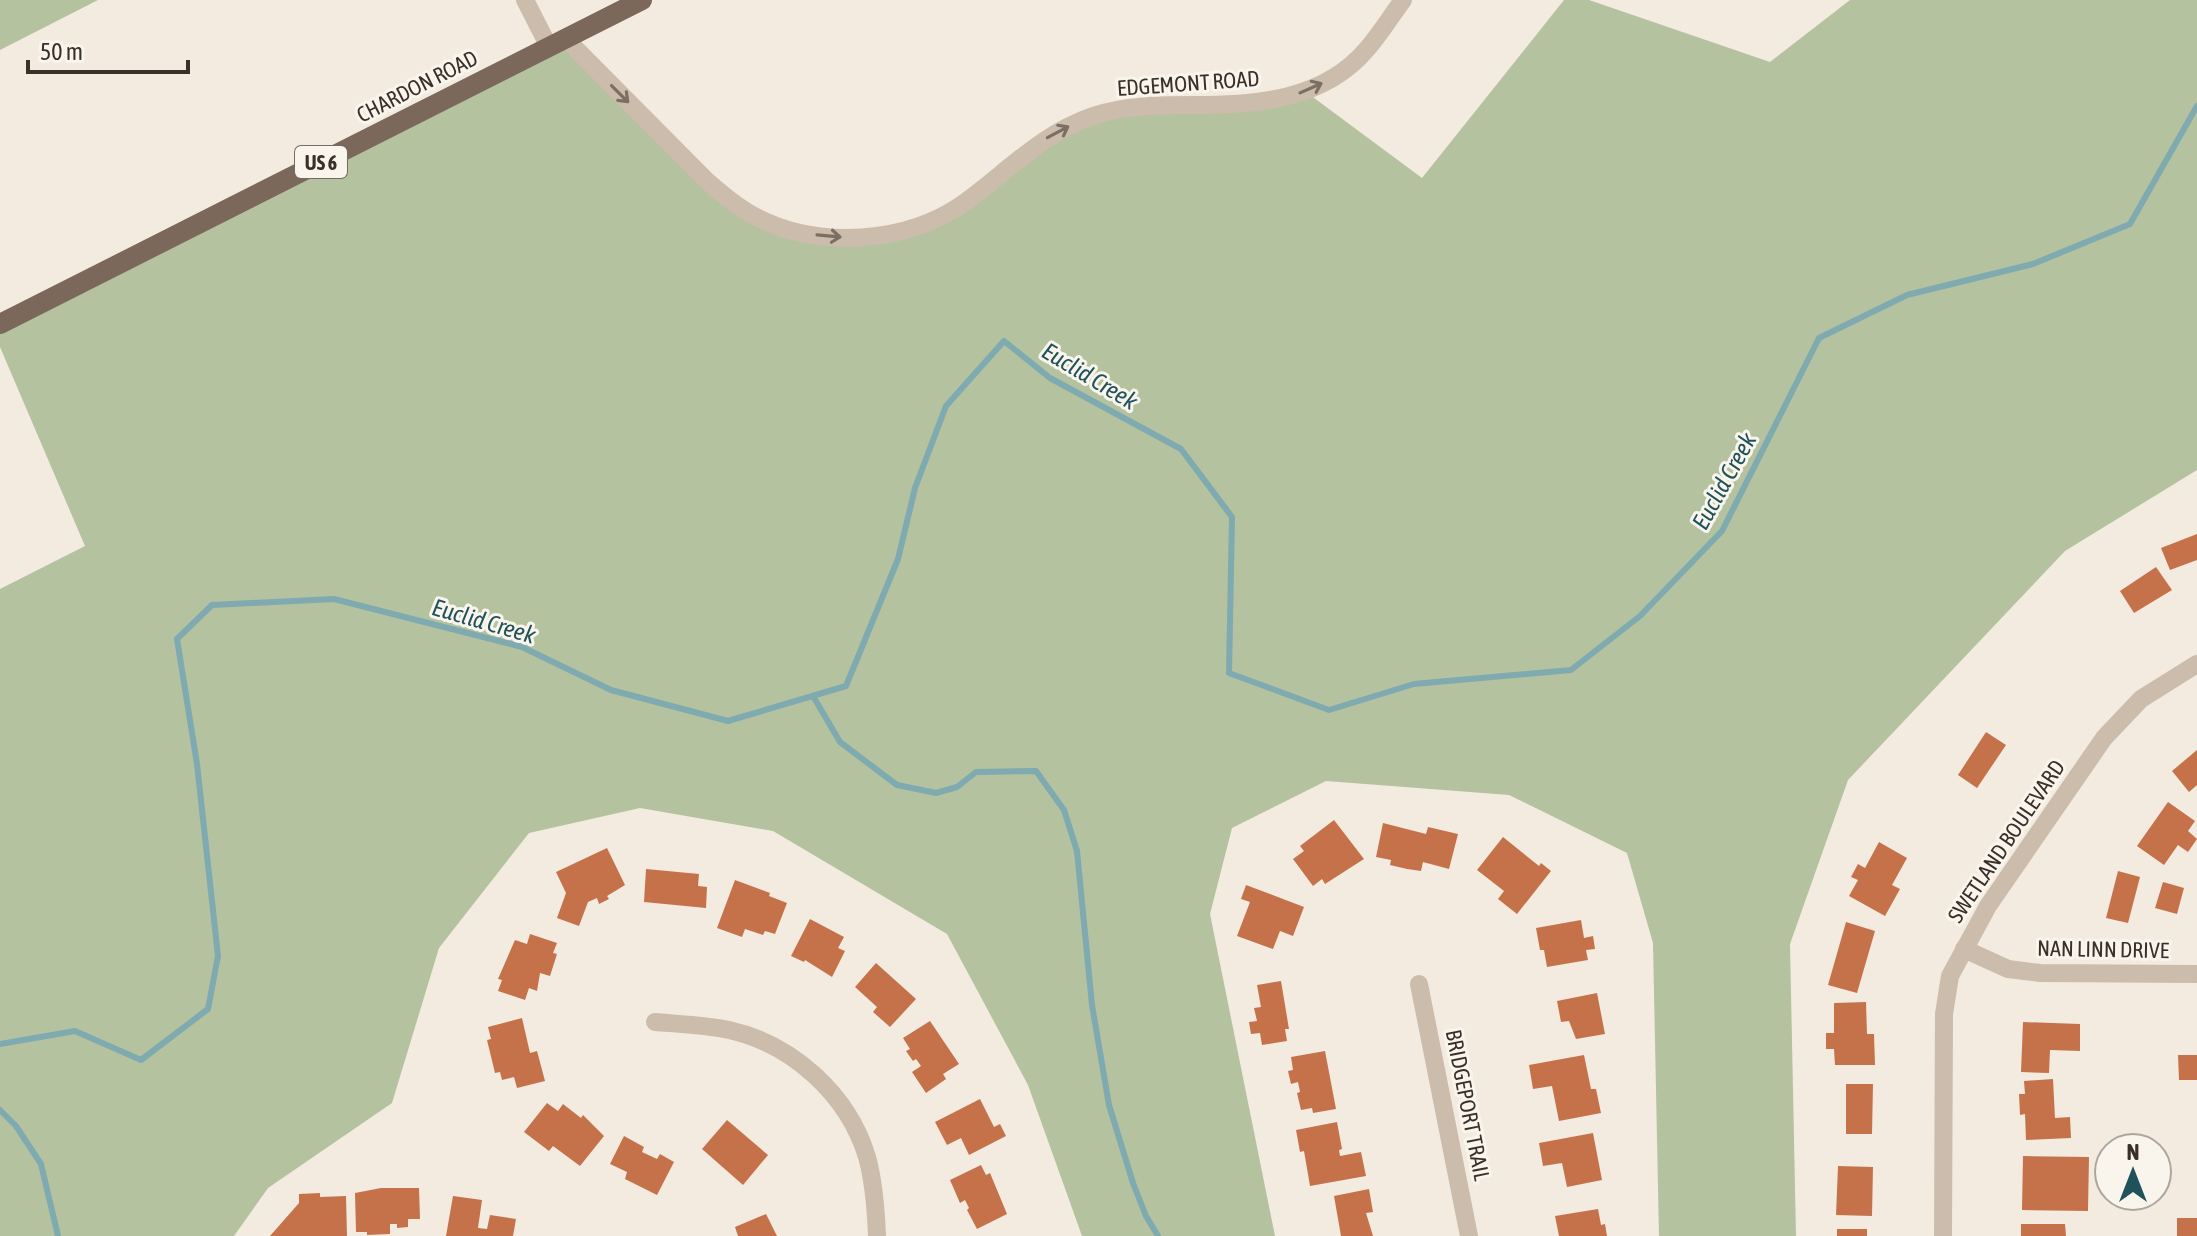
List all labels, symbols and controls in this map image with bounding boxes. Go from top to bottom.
scale bar [28,24,188,74]
text: 50 m [40,38,83,65]
street label: CHARDON ROAD [352,44,482,128]
street label: EDGEMONT ROAD [1116,65,1260,101]
one-way arrow [1298,80,1323,95]
one-way arrow [610,84,629,103]
one-way arrow [1045,123,1069,139]
road number: US 6 [295,146,347,178]
one-way arrow [815,229,842,244]
water label: Euclid Creek [1037,337,1143,415]
water label: Euclid Creek [1686,428,1762,534]
water label: Euclid Creek [429,593,539,649]
street label: SWETLAND BOULEVARD [1942,755,2070,927]
street label: NAN LINN DRIVE [2037,935,2170,963]
street label: BRIDGEPORT TRAIL [1441,1027,1495,1183]
north arrow [2093,1132,2173,1212]
text: N [2127,1139,2139,1165]

